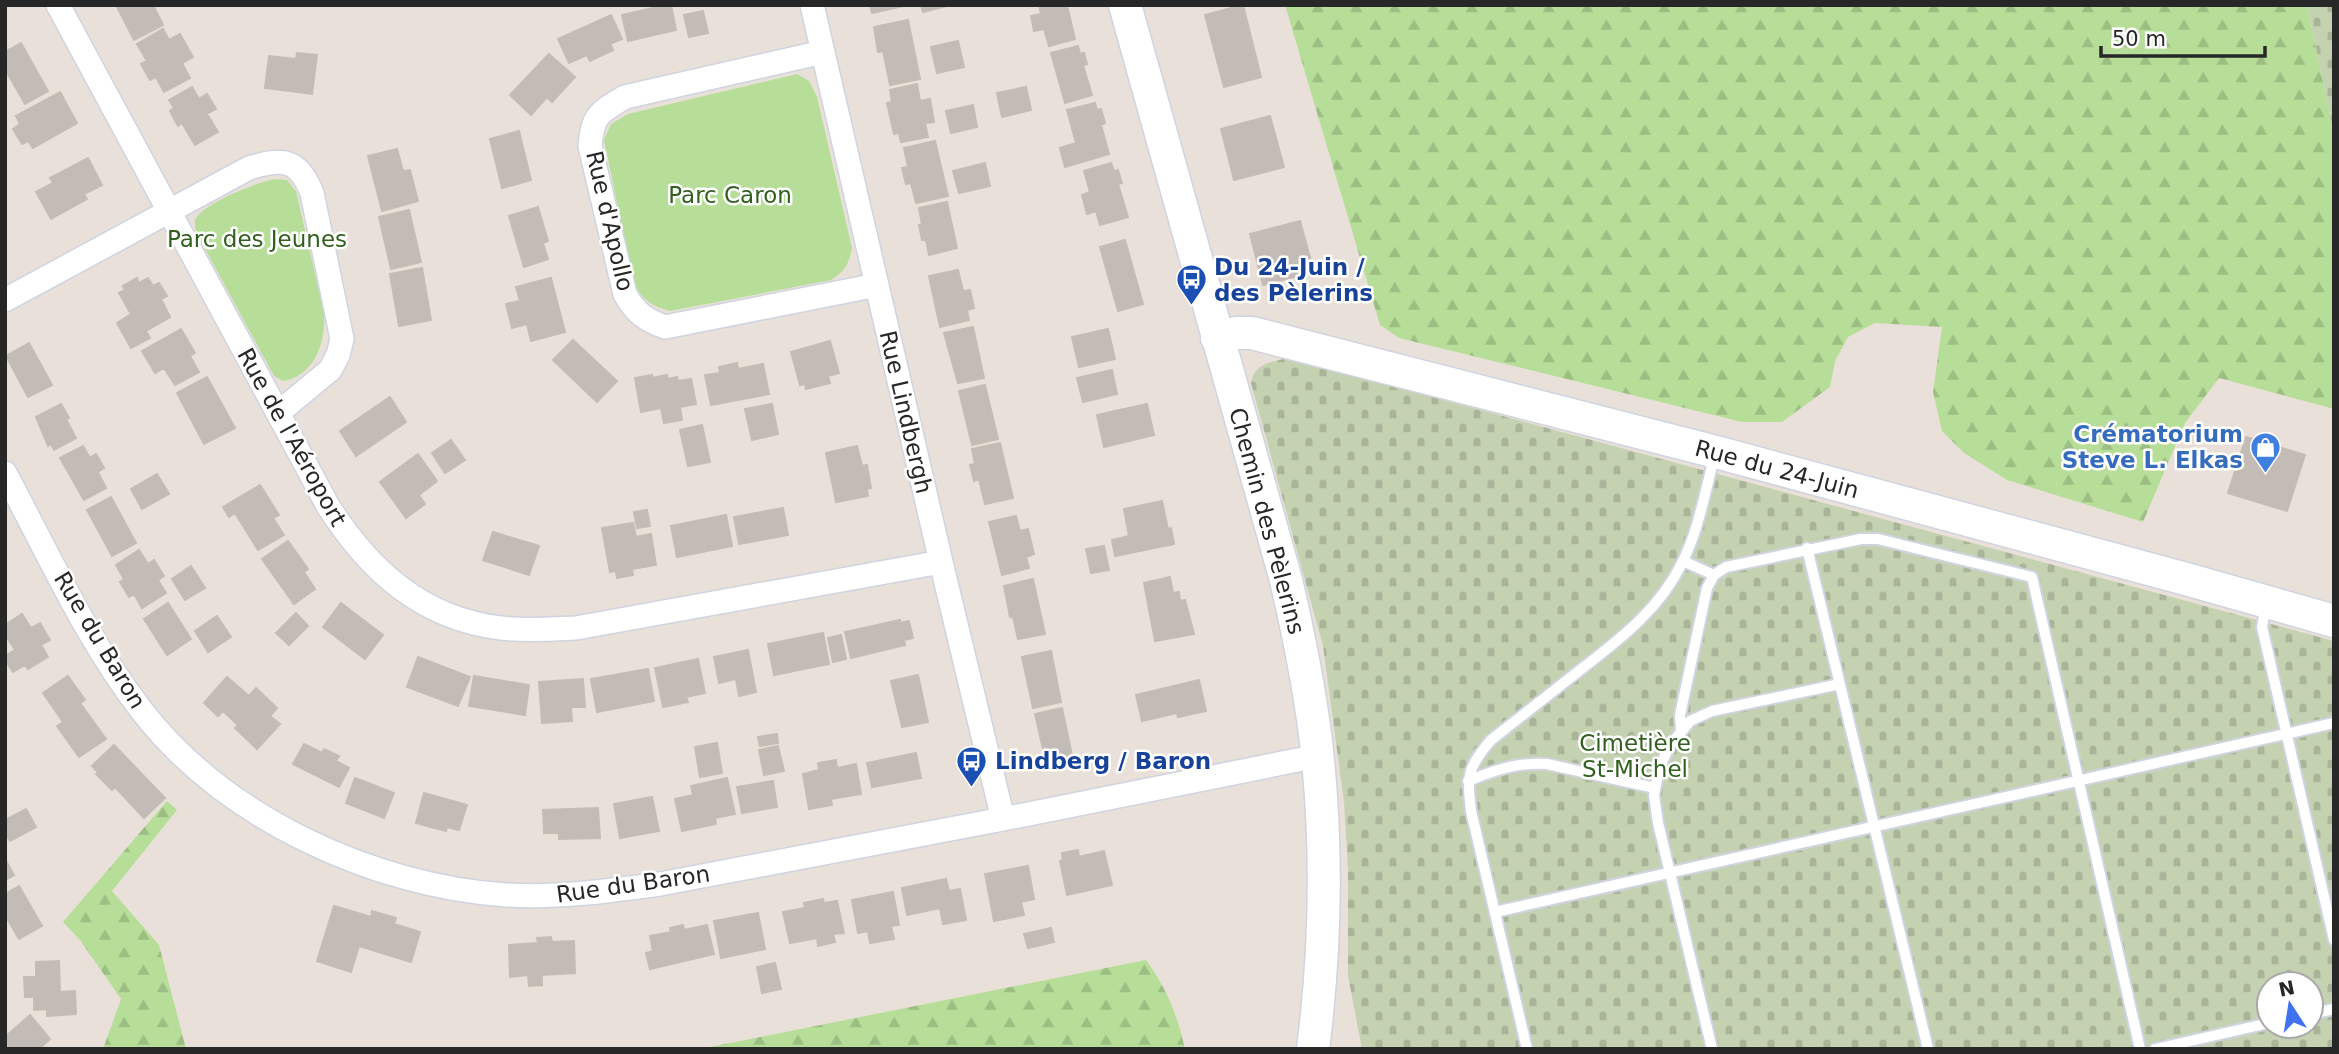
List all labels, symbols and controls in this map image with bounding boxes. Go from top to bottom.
scale bar [2101,14,2266,58]
text: 50 m [2112,27,2166,51]
street label: Rue d'Apollo [581,148,639,294]
park label: Parc Caron [668,182,792,208]
park label: Parc des Jeunes [167,226,347,252]
place label: Du 24-Juin / des Pèlerins [1214,254,1373,306]
bus stop icon: Du 24-Juin / des Pèlerins [1174,263,1208,307]
street label: Rue Lindbergh [875,328,937,496]
street label: Rue de l'Aéroport [232,343,352,531]
street label: Chemin des Pèlerins [1224,405,1310,637]
place label: Crématorium Steve L. Elkas [2062,421,2243,473]
shop icon: Crématorium Steve L. Elkas [2249,430,2283,474]
street label: Rue du 24-Juin [1692,435,1862,503]
street label: Rue du Baron [49,567,151,713]
park label: Cimetière St-Michel [1579,730,1691,782]
bus stop icon: Lindberg / Baron [955,744,989,788]
place label: Lindberg / Baron [995,748,1211,774]
street label: Rue du Baron [554,860,712,908]
north arrow [2255,970,2325,1040]
text: N [2276,976,2297,1001]

